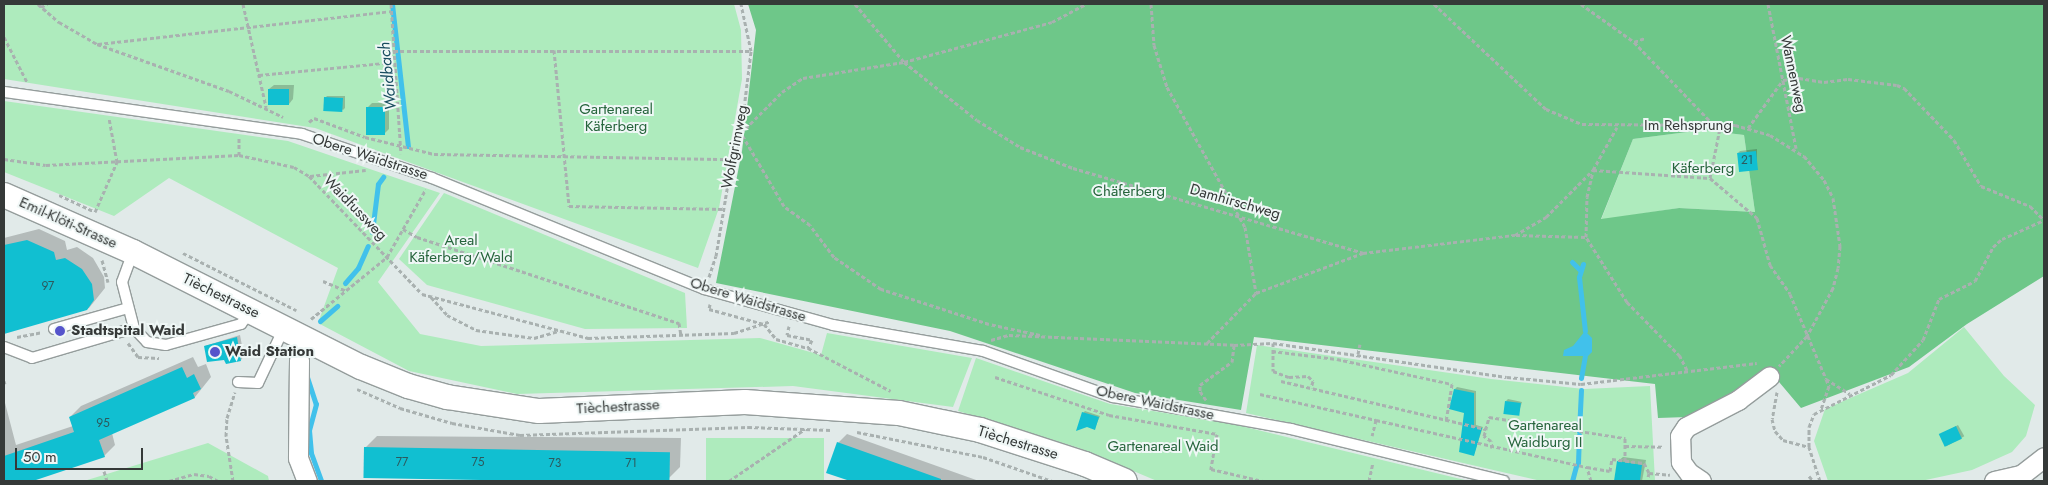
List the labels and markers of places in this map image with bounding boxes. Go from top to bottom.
place label: Stadtspital Waid [71,322,185,340]
marker: Stadtspital Waid [53,324,67,338]
place label: Waid Station [225,343,314,361]
marker: Waid Station [209,346,221,358]

